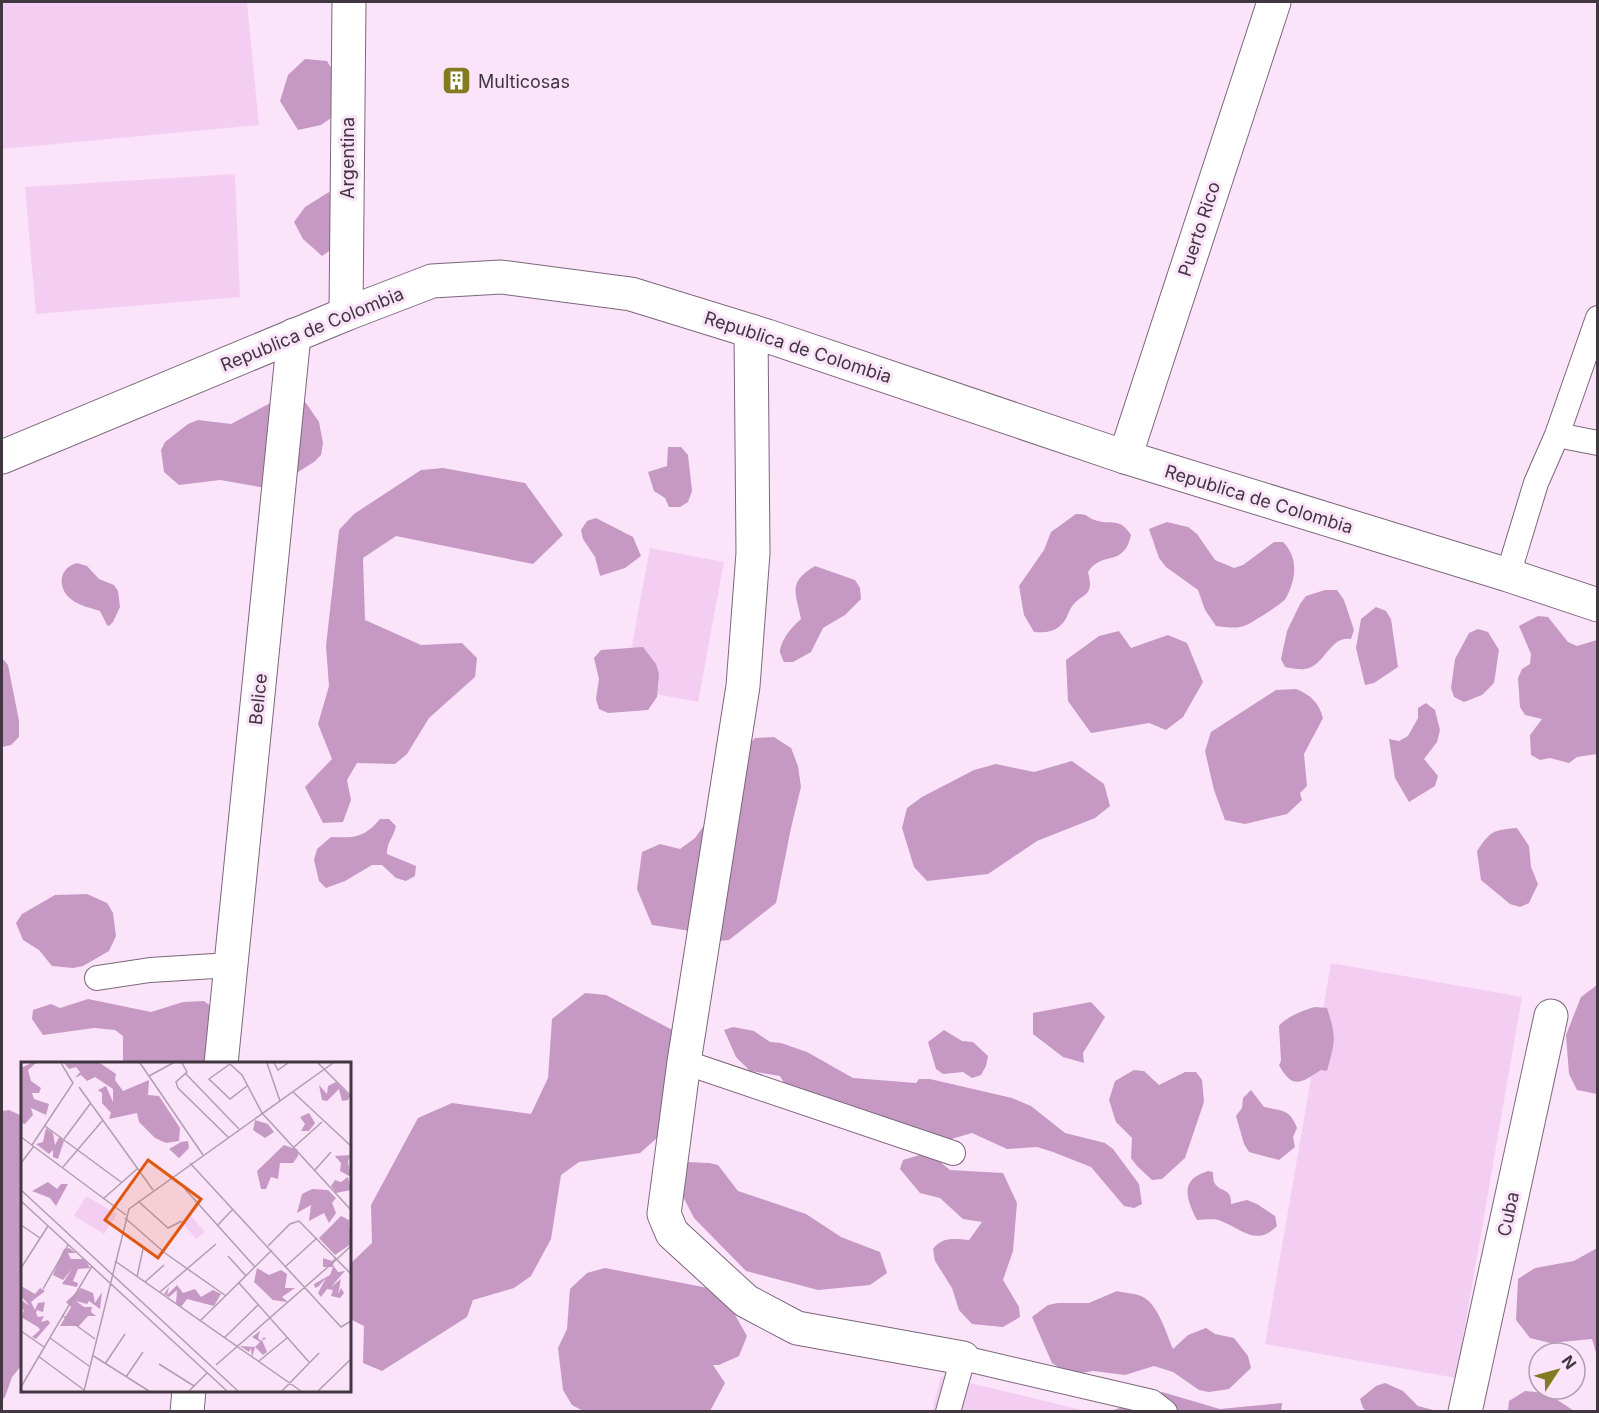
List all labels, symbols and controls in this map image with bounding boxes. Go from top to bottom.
building icon: Multicosas [441,65,473,97]
place label: Multicosas [478,71,570,92]
street label: Argentina [337,117,358,199]
street label: Puerto Rico [1174,179,1224,279]
street label: Republica de Colombia [217,283,407,375]
street label: Republica de Colombia [702,307,894,387]
street label: Republica de Colombia [1162,460,1356,538]
street label: Belice [245,672,271,726]
inset map [21,1062,351,1392]
street label: Cuba [1493,1190,1523,1238]
north arrow [1527,1341,1587,1401]
text: N [1557,1351,1581,1373]

